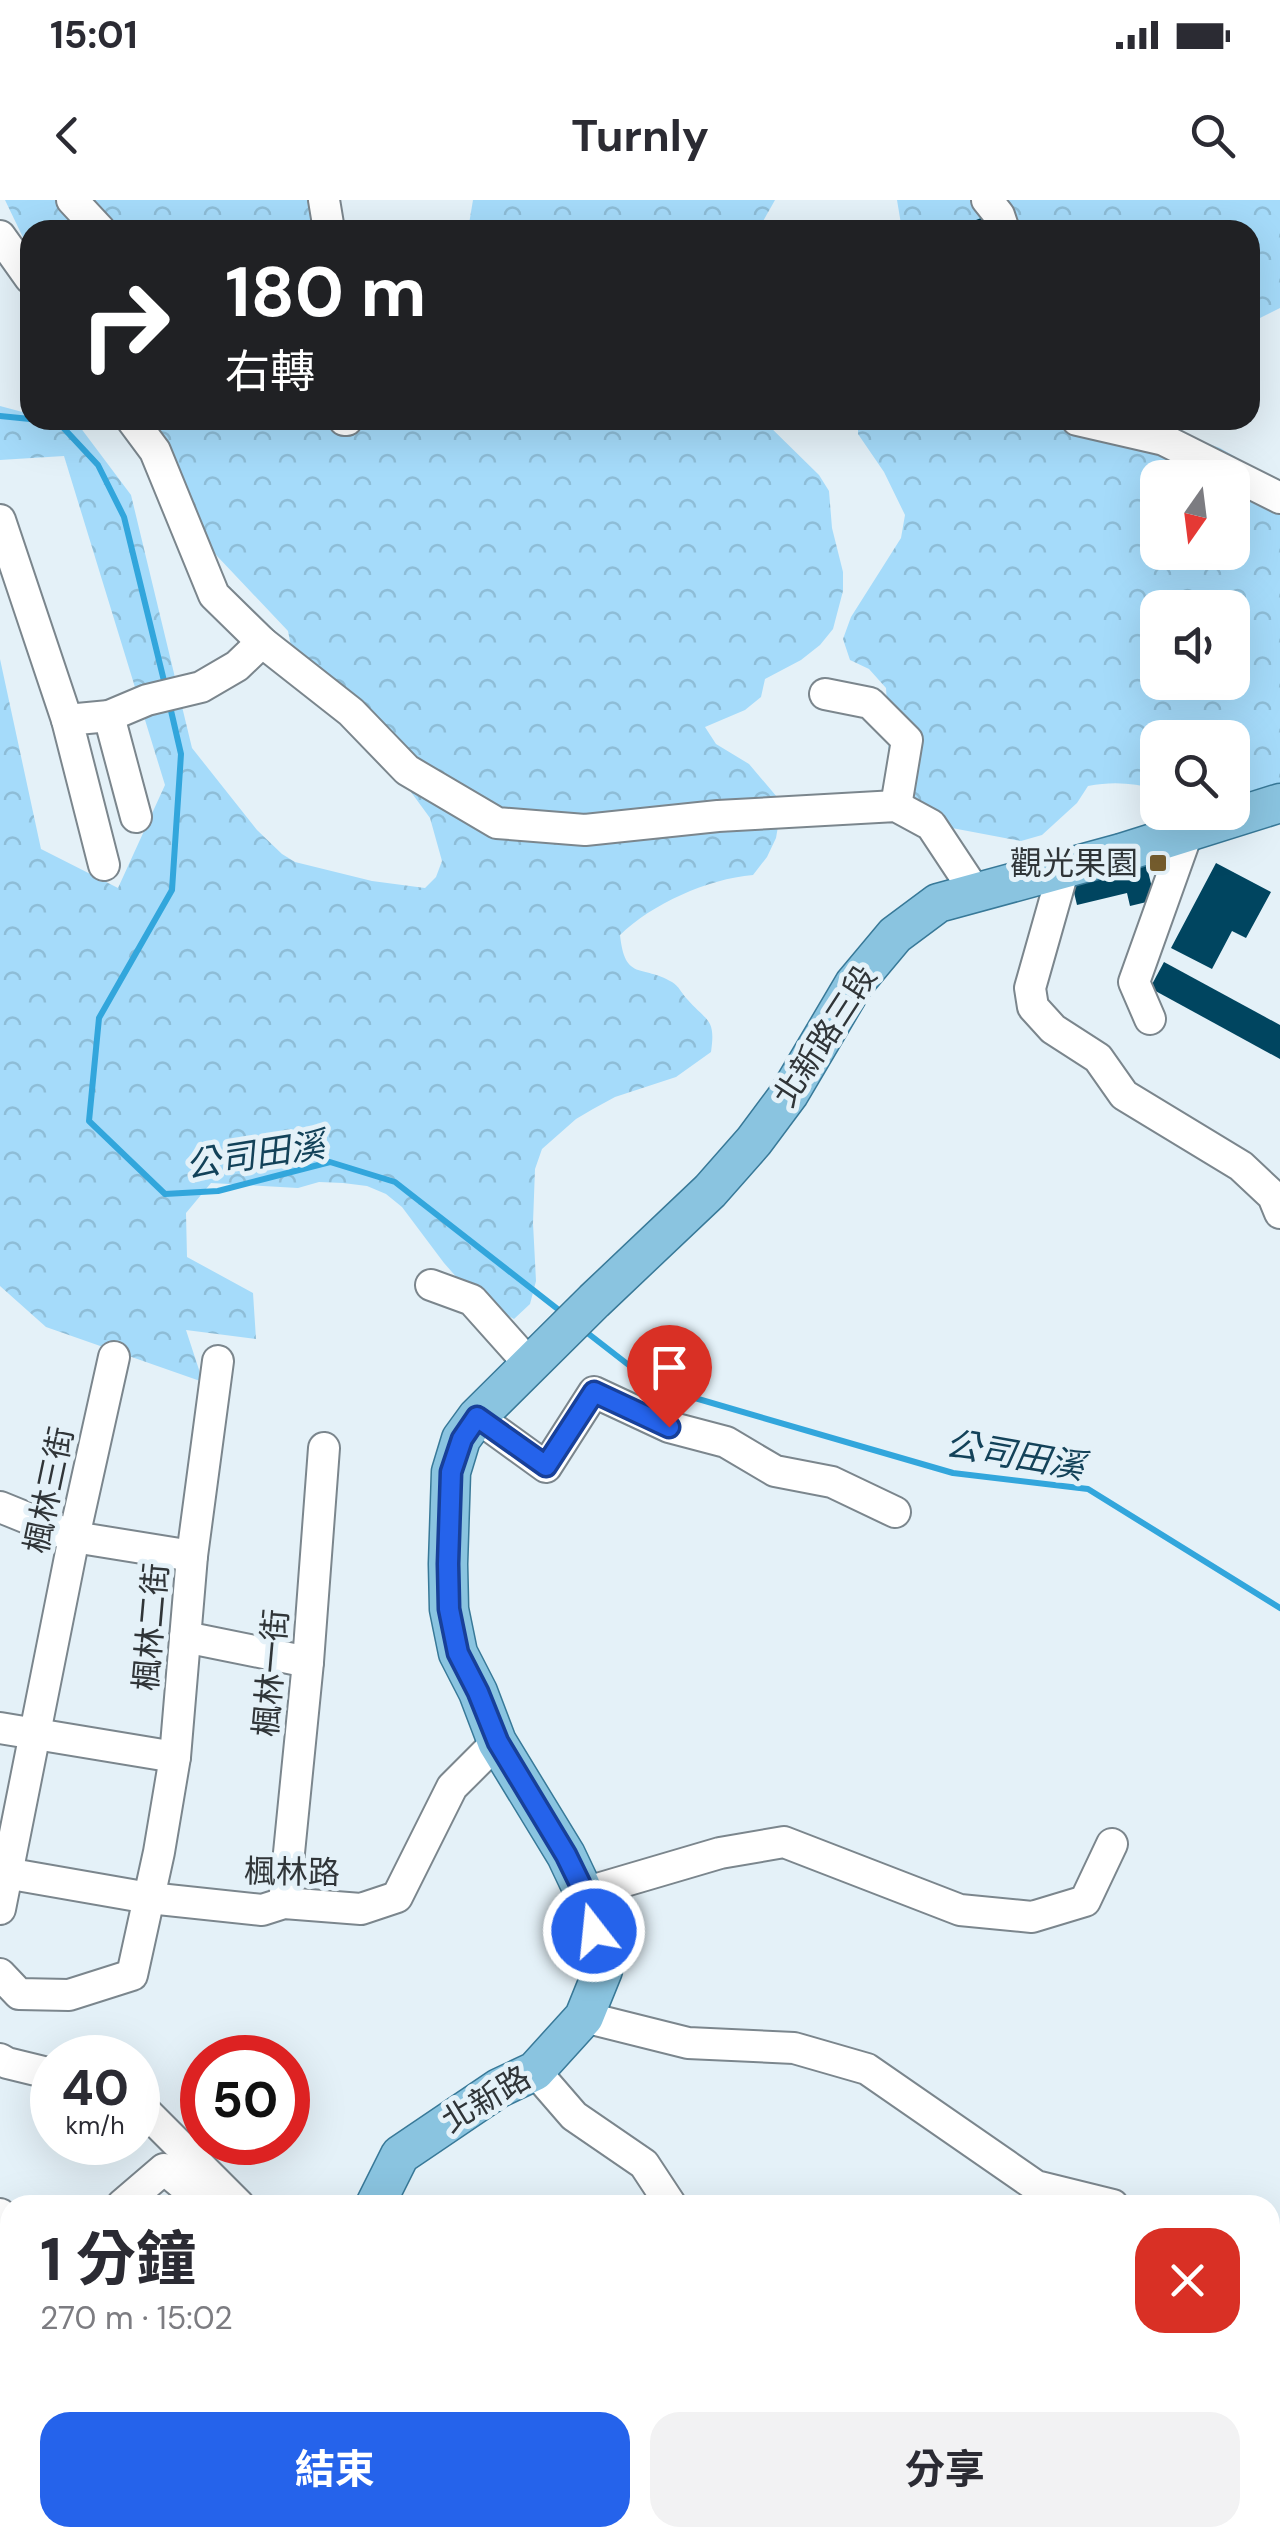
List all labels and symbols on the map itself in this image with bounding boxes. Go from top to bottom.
north arrow [1140,460,1250,570]
place label: 觀光果園 [1010,842,1138,884]
marker: 觀光果園 [1147,852,1169,874]
street label: 北新路三段 [764,957,886,1115]
water label: 公司田溪 [182,1121,333,1189]
pin [627,1325,712,1428]
water label: 公司田溪 [942,1420,1093,1491]
street label: 楓林三街 [15,1423,83,1557]
street label: 楓林二街 [125,1561,177,1693]
street label: 楓林一街 [245,1607,297,1739]
street label: 楓林路 [244,1850,340,1894]
position arrow [542,1879,646,1983]
speed limit sign: 50 [180,2035,310,2165]
street label: 北新路 [434,2056,538,2142]

